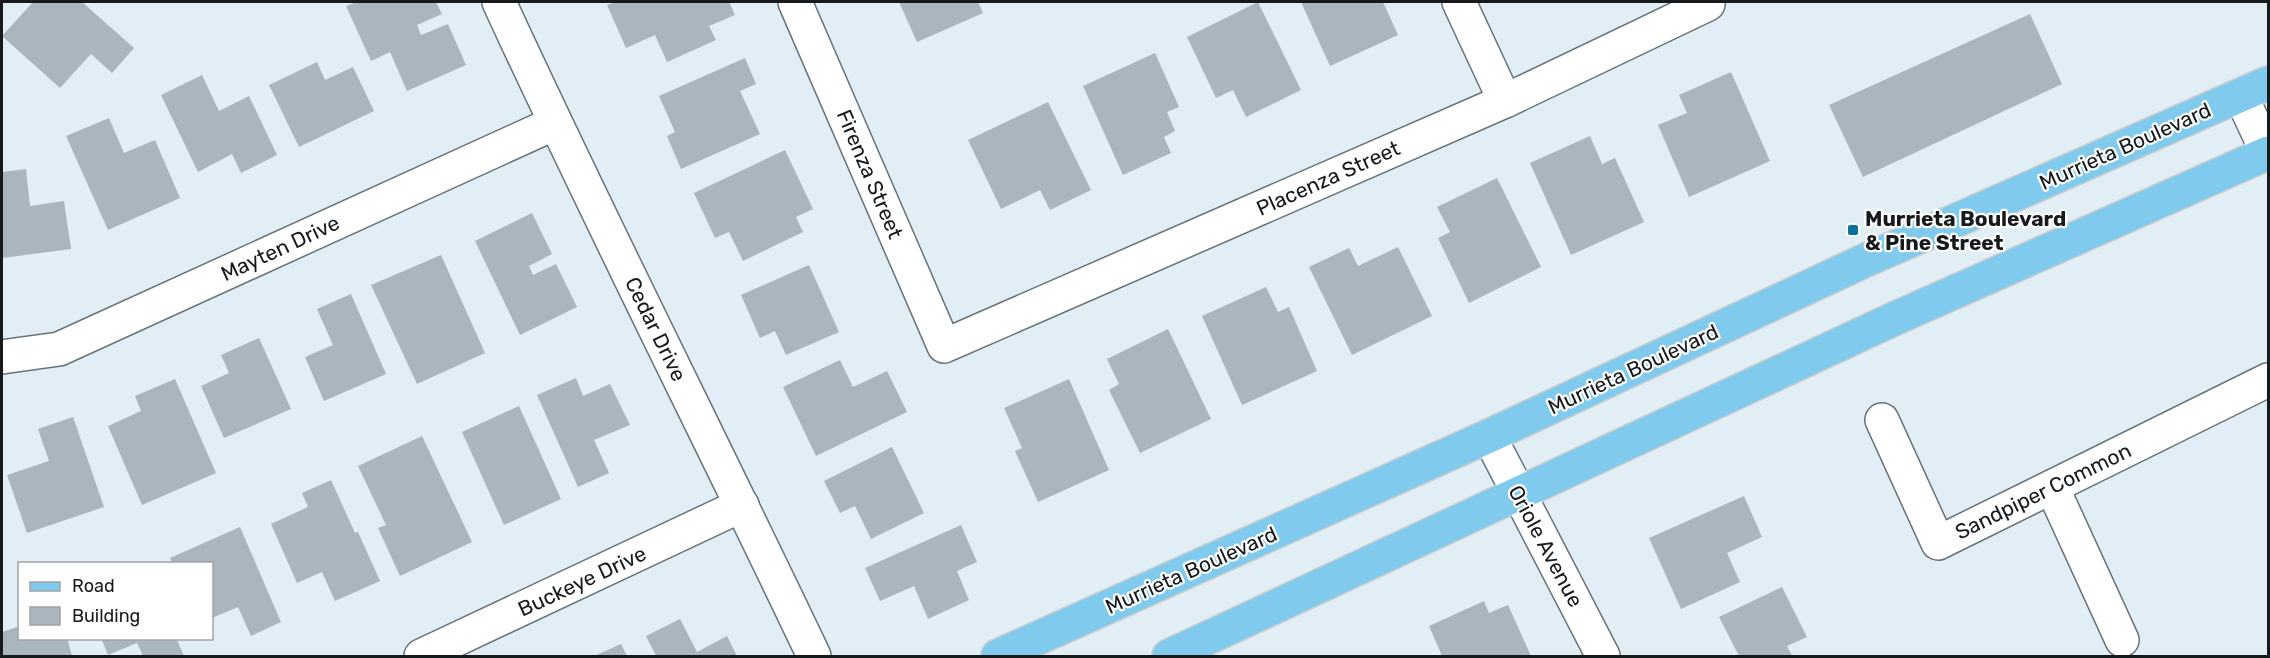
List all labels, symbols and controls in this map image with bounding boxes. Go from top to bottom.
street label: Murrieta Boulevard [2035,97,2215,195]
street label: Firenza Street [832,106,908,242]
street label: Placenza Street [1252,135,1404,221]
place label: Murrieta Boulevard & Pine Street [1865,206,2066,255]
street label: Mayten Drive [217,210,343,286]
marker: Murrieta Boulevard & Pine Street [1846,223,1860,237]
street label: Cedar Drive [620,273,692,385]
street label: Murrieta Boulevard [1544,319,1722,419]
street label: Sandpiper Common [1951,438,2135,544]
street label: Oriole Avenue [1503,481,1589,611]
street label: Murrieta Boulevard [1101,521,1281,619]
street label: Buckeye Drive [514,540,650,622]
legend [18,562,213,640]
text: Road [72,575,115,597]
text: Building [72,605,140,627]

